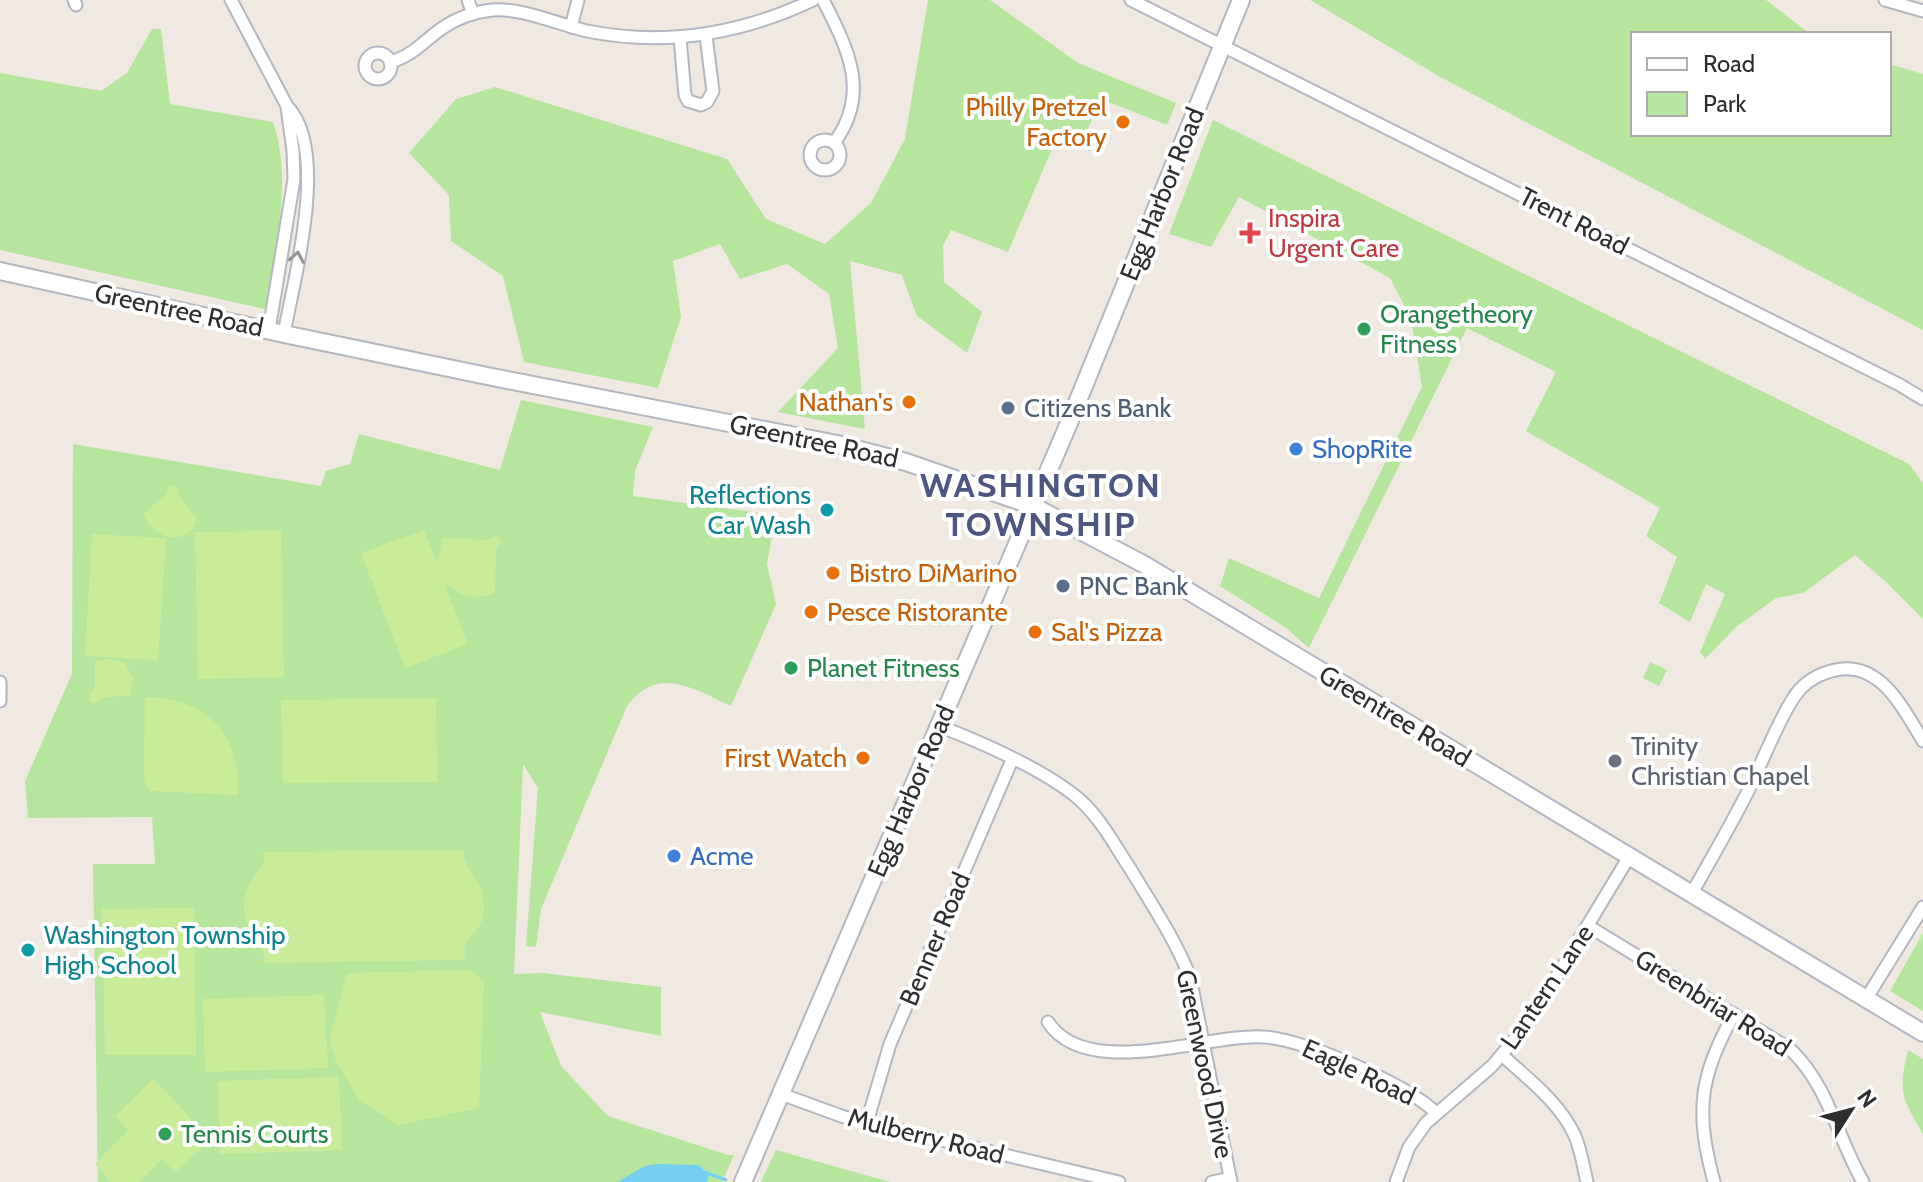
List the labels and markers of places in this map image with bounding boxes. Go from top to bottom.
place label: Philly Pretzel Factory [966,91,1107,153]
marker: Philly Pretzel Factory [1114,113,1132,131]
place label: Inspira Urgent Care [1268,202,1399,264]
marker: Inspira Urgent Care [1239,222,1261,244]
place label: Orangetheory Fitness [1380,298,1533,360]
marker: Orangetheory Fitness [1355,320,1373,338]
place label: Nathan's [798,386,893,418]
place label: Citizens Bank [1024,392,1172,424]
marker: Nathan's [900,393,918,411]
marker: Citizens Bank [999,399,1017,417]
place label: ShopRite [1312,433,1412,465]
marker: ShopRite [1287,440,1305,458]
place label: Reflections Car Wash [689,479,811,541]
marker: Reflections Car Wash [818,501,836,519]
place label: Bistro DiMarino [849,557,1017,589]
marker: Bistro DiMarino [824,564,842,582]
place label: PNC Bank [1079,570,1189,602]
marker: PNC Bank [1054,577,1072,595]
place label: Pesce Ristorante [827,596,1008,628]
marker: Pesce Ristorante [802,603,820,621]
place label: Sal's Pizza [1051,616,1163,648]
marker: Sal's Pizza [1026,623,1044,641]
place label: Planet Fitness [807,652,960,684]
marker: Planet Fitness [782,659,800,677]
place label: Trinity Christian Chapel [1631,730,1809,792]
place label: First Watch [724,742,847,774]
marker: First Watch [854,749,872,767]
marker: Trinity Christian Chapel [1606,752,1624,770]
place label: Acme [690,840,754,872]
marker: Acme [665,847,683,865]
place label: Washington Township High School [44,919,285,981]
marker: Washington Township High School [19,941,37,959]
place label: Tennis Courts [181,1118,329,1150]
marker: Tennis Courts [156,1125,174,1143]

